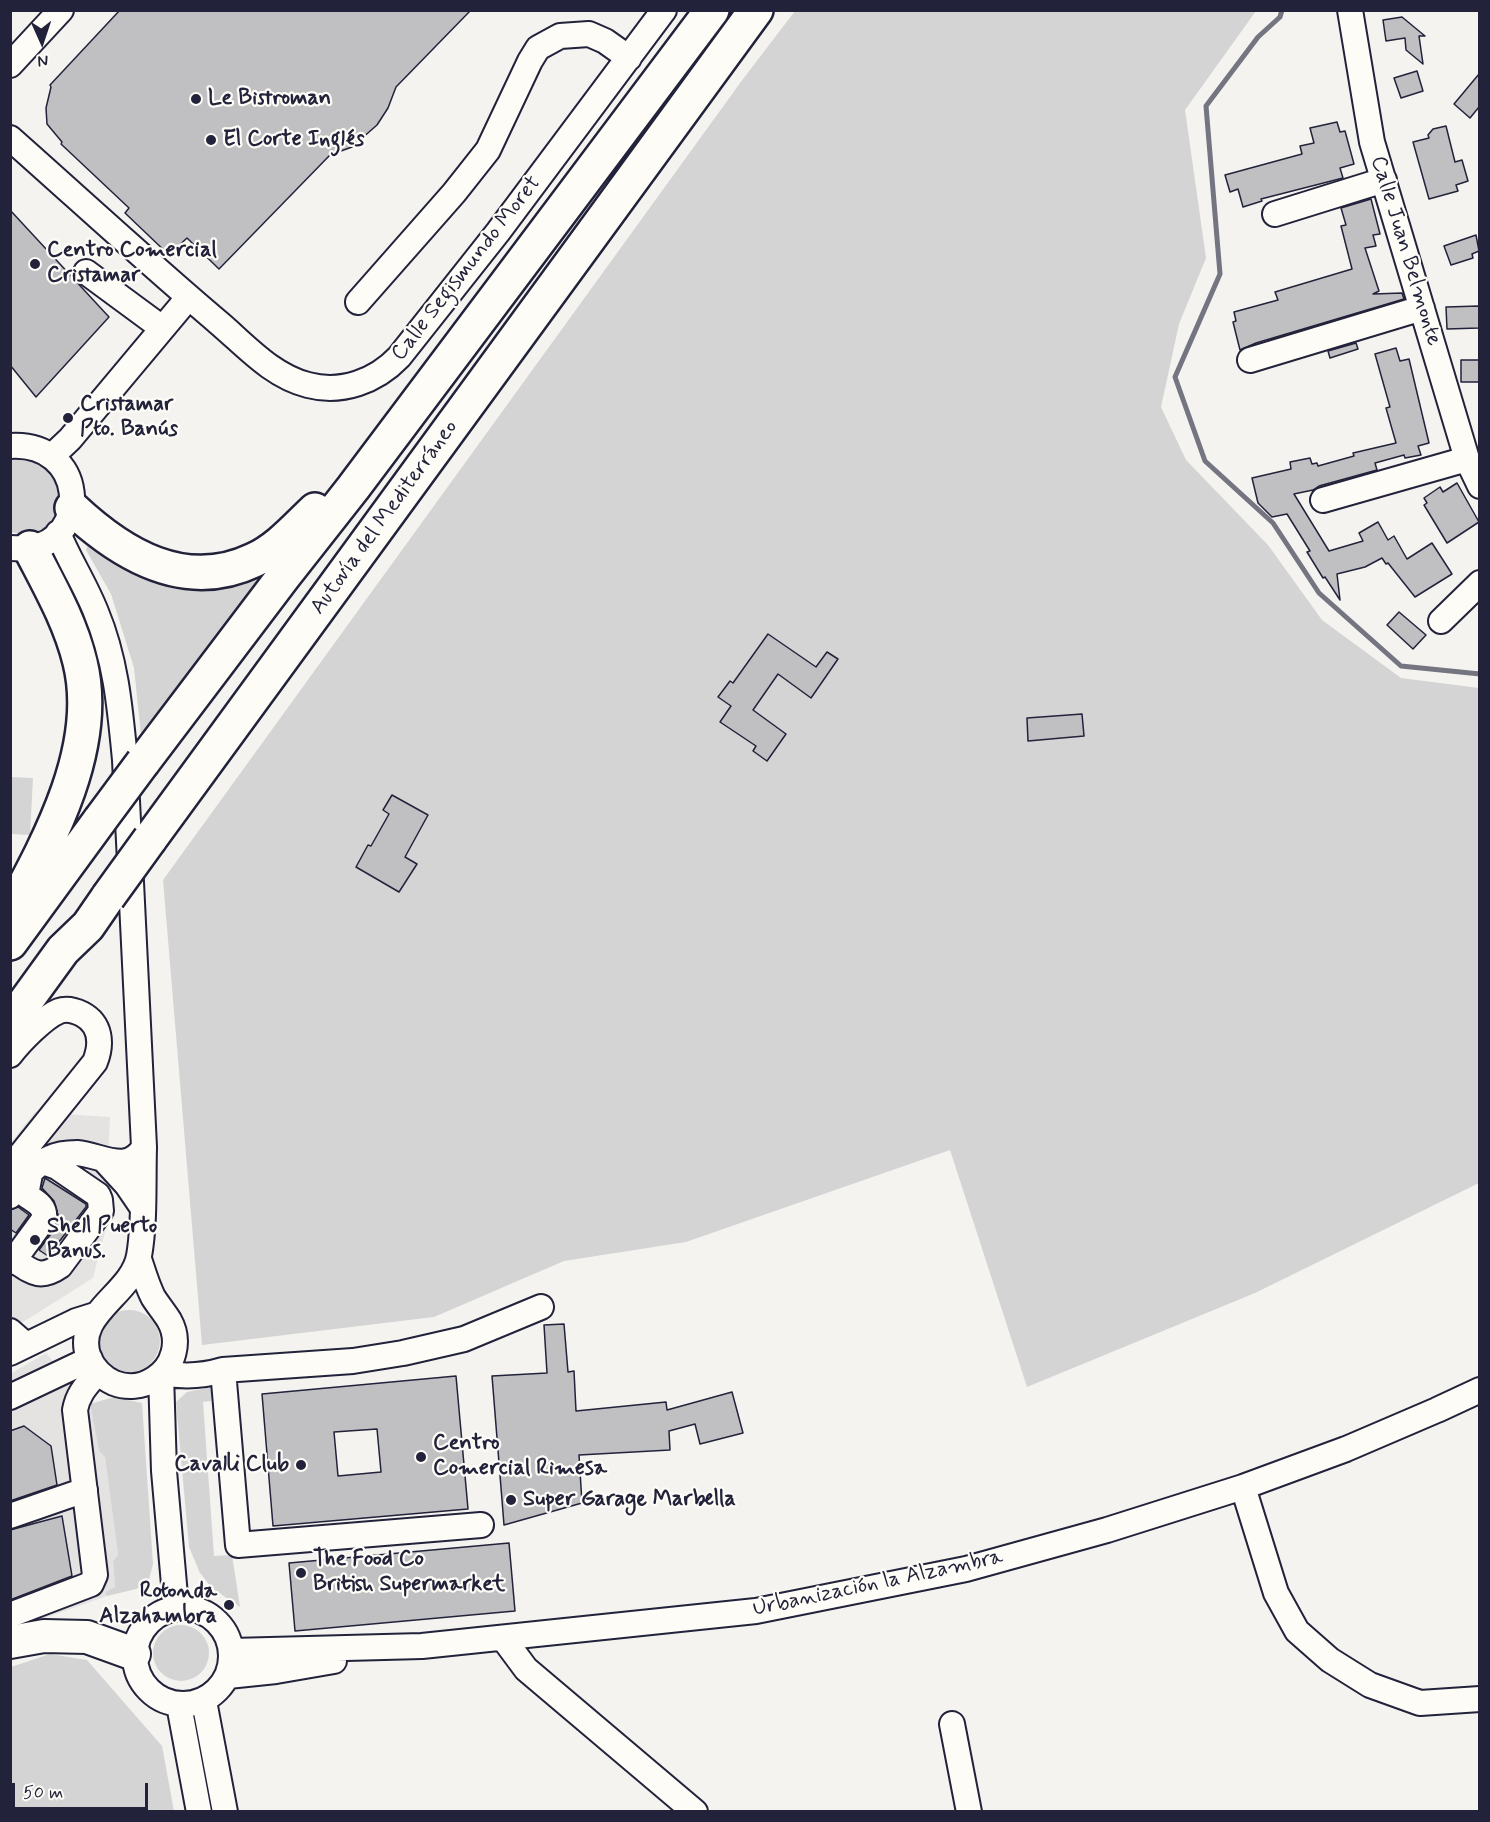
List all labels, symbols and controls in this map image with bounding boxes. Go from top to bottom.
north arrow [12,12,72,72]
text: N [37,50,49,71]
place label: Le Bistroman [208,86,331,112]
marker: Le Bistroman [189,92,203,106]
place label: El Corte Inglés [223,127,364,153]
marker: El Corte Inglés [204,133,218,147]
street label: Calle Juan Belmonte [1364,153,1446,349]
street label: Calle Segismundo Moret [387,171,547,367]
place label: Centro Comercial Cristamar [47,238,217,290]
marker: Centro Comercial Cristamar [28,257,42,271]
place label: Cristamar Pto. Banús [80,392,178,444]
marker: Cristamar Pto. Banús [61,411,75,425]
street label: Autovía del Mediterráneo [306,416,464,620]
place label: Shell Puerto Banus. [47,1214,157,1266]
marker: Shell Puerto Banus. [28,1233,42,1247]
place label: Centro Comercial Rimesa [433,1431,607,1482]
marker: Centro Comercial Rimesa [414,1450,428,1464]
place label: Cavalli Club [174,1452,289,1478]
marker: Cavalli Club [294,1458,308,1472]
place label: Super Garage Marbella [523,1487,736,1513]
marker: Super Garage Marbella [504,1493,518,1507]
street label: Urbanización la Alzambra [751,1545,1005,1623]
place label: The Food Co British Supermarket [313,1547,505,1598]
marker: The Food Co British Supermarket [294,1566,308,1580]
place label: Rotonda Alzahambra [99,1579,217,1630]
marker: Rotonda Alzahambra [222,1598,236,1612]
scale bar [15,1771,152,1809]
text: 50 m [23,1781,63,1805]

